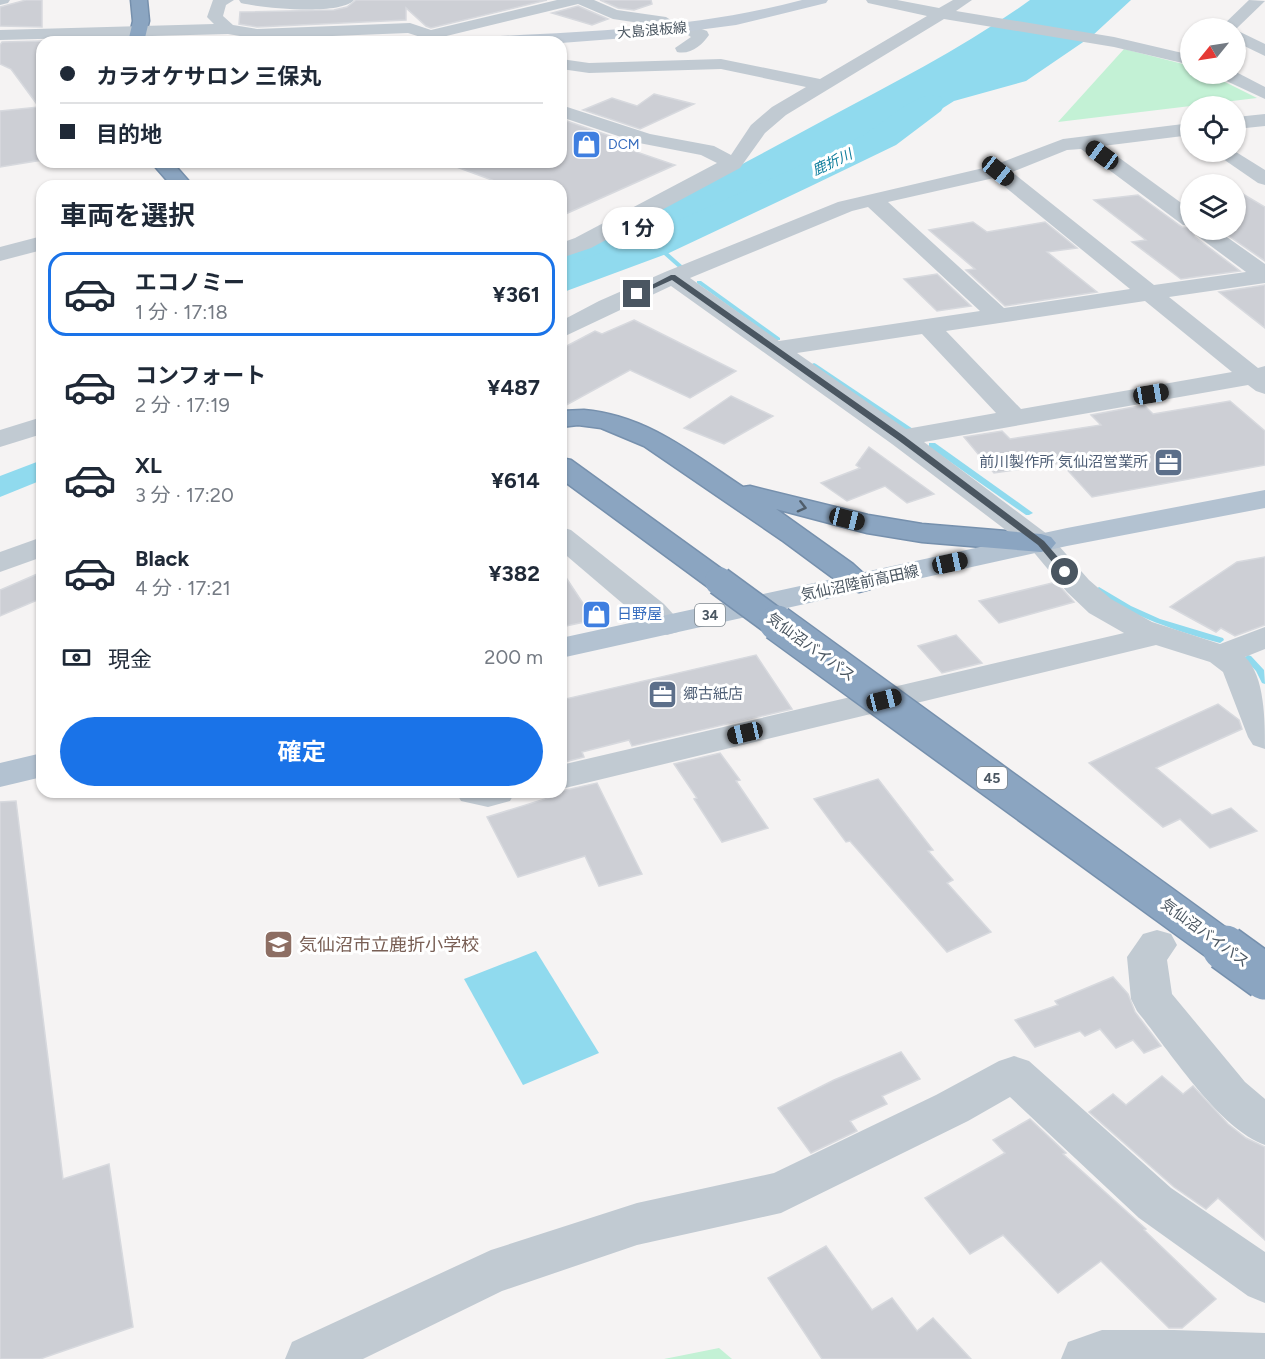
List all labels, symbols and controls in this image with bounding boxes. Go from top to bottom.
north arrow [1180,18,1246,84]
map controls [1180,18,1246,240]
street label: 大島浪板線 [616,19,688,42]
text: カラオケサロン 三保丸 [96,63,321,90]
button: locate [1180,96,1246,162]
text: 目的地 [96,121,162,148]
shop icon: DCM [571,128,603,160]
place label: DCM [608,136,640,153]
car [1082,137,1122,173]
water label: 鹿折川 [810,145,857,179]
car [978,153,1018,189]
button: layers [1180,174,1246,240]
text: 車両を選択 [60,199,195,232]
callout: 1 分 [601,207,673,249]
text: 1 分 [621,216,655,240]
icon: car [63,267,117,321]
text: エコノミー [135,269,245,296]
route end [623,280,650,307]
text: ¥361 [493,281,540,308]
text: 1 分 · 17:18 [135,300,228,324]
icon: car [63,360,117,414]
text: コンフォート [135,362,266,389]
text: ¥487 [487,374,540,401]
car [1132,382,1170,406]
text: 2 分 · 17:19 [135,393,230,417]
office icon: 前川製作所 気仙沼営業所 [1153,446,1185,478]
text: XL [135,452,162,479]
icon: car [63,453,117,507]
place label: 前川製作所 気仙沼営業所 [979,453,1148,471]
text: ¥614 [491,467,540,494]
text: 3 分 · 17:20 [135,483,234,507]
one-way arrow [797,500,807,513]
car [827,506,867,532]
text: Black [135,545,189,572]
icon: car [63,546,117,600]
car [931,550,969,576]
route start [1051,558,1078,585]
text: ¥382 [488,560,540,587]
street label: 気仙沼陸前高田線 [799,562,921,604]
text: 4 分 · 17:21 [135,576,231,600]
shop icon: 日野屋 [580,598,612,630]
road number: 34 [695,604,725,626]
place label: 日野屋 [617,605,662,623]
street label: 気仙沼バイパス [763,609,859,685]
icon: cash [60,641,93,674]
text: 200 m [484,645,543,669]
text: 現金 [108,646,152,673]
office icon: 郷古紙店 [646,678,678,710]
place label: 郷古紙店 [683,685,743,703]
car [864,687,904,713]
button: 確定 [60,717,543,786]
car [725,720,765,746]
road number: 45 [977,767,1007,789]
street label: 気仙沼バイパス [1157,895,1253,971]
school or university icon: 気仙沼市立鹿折小学校 [262,929,294,961]
place label: 気仙沼市立鹿折小学校 [299,934,479,956]

